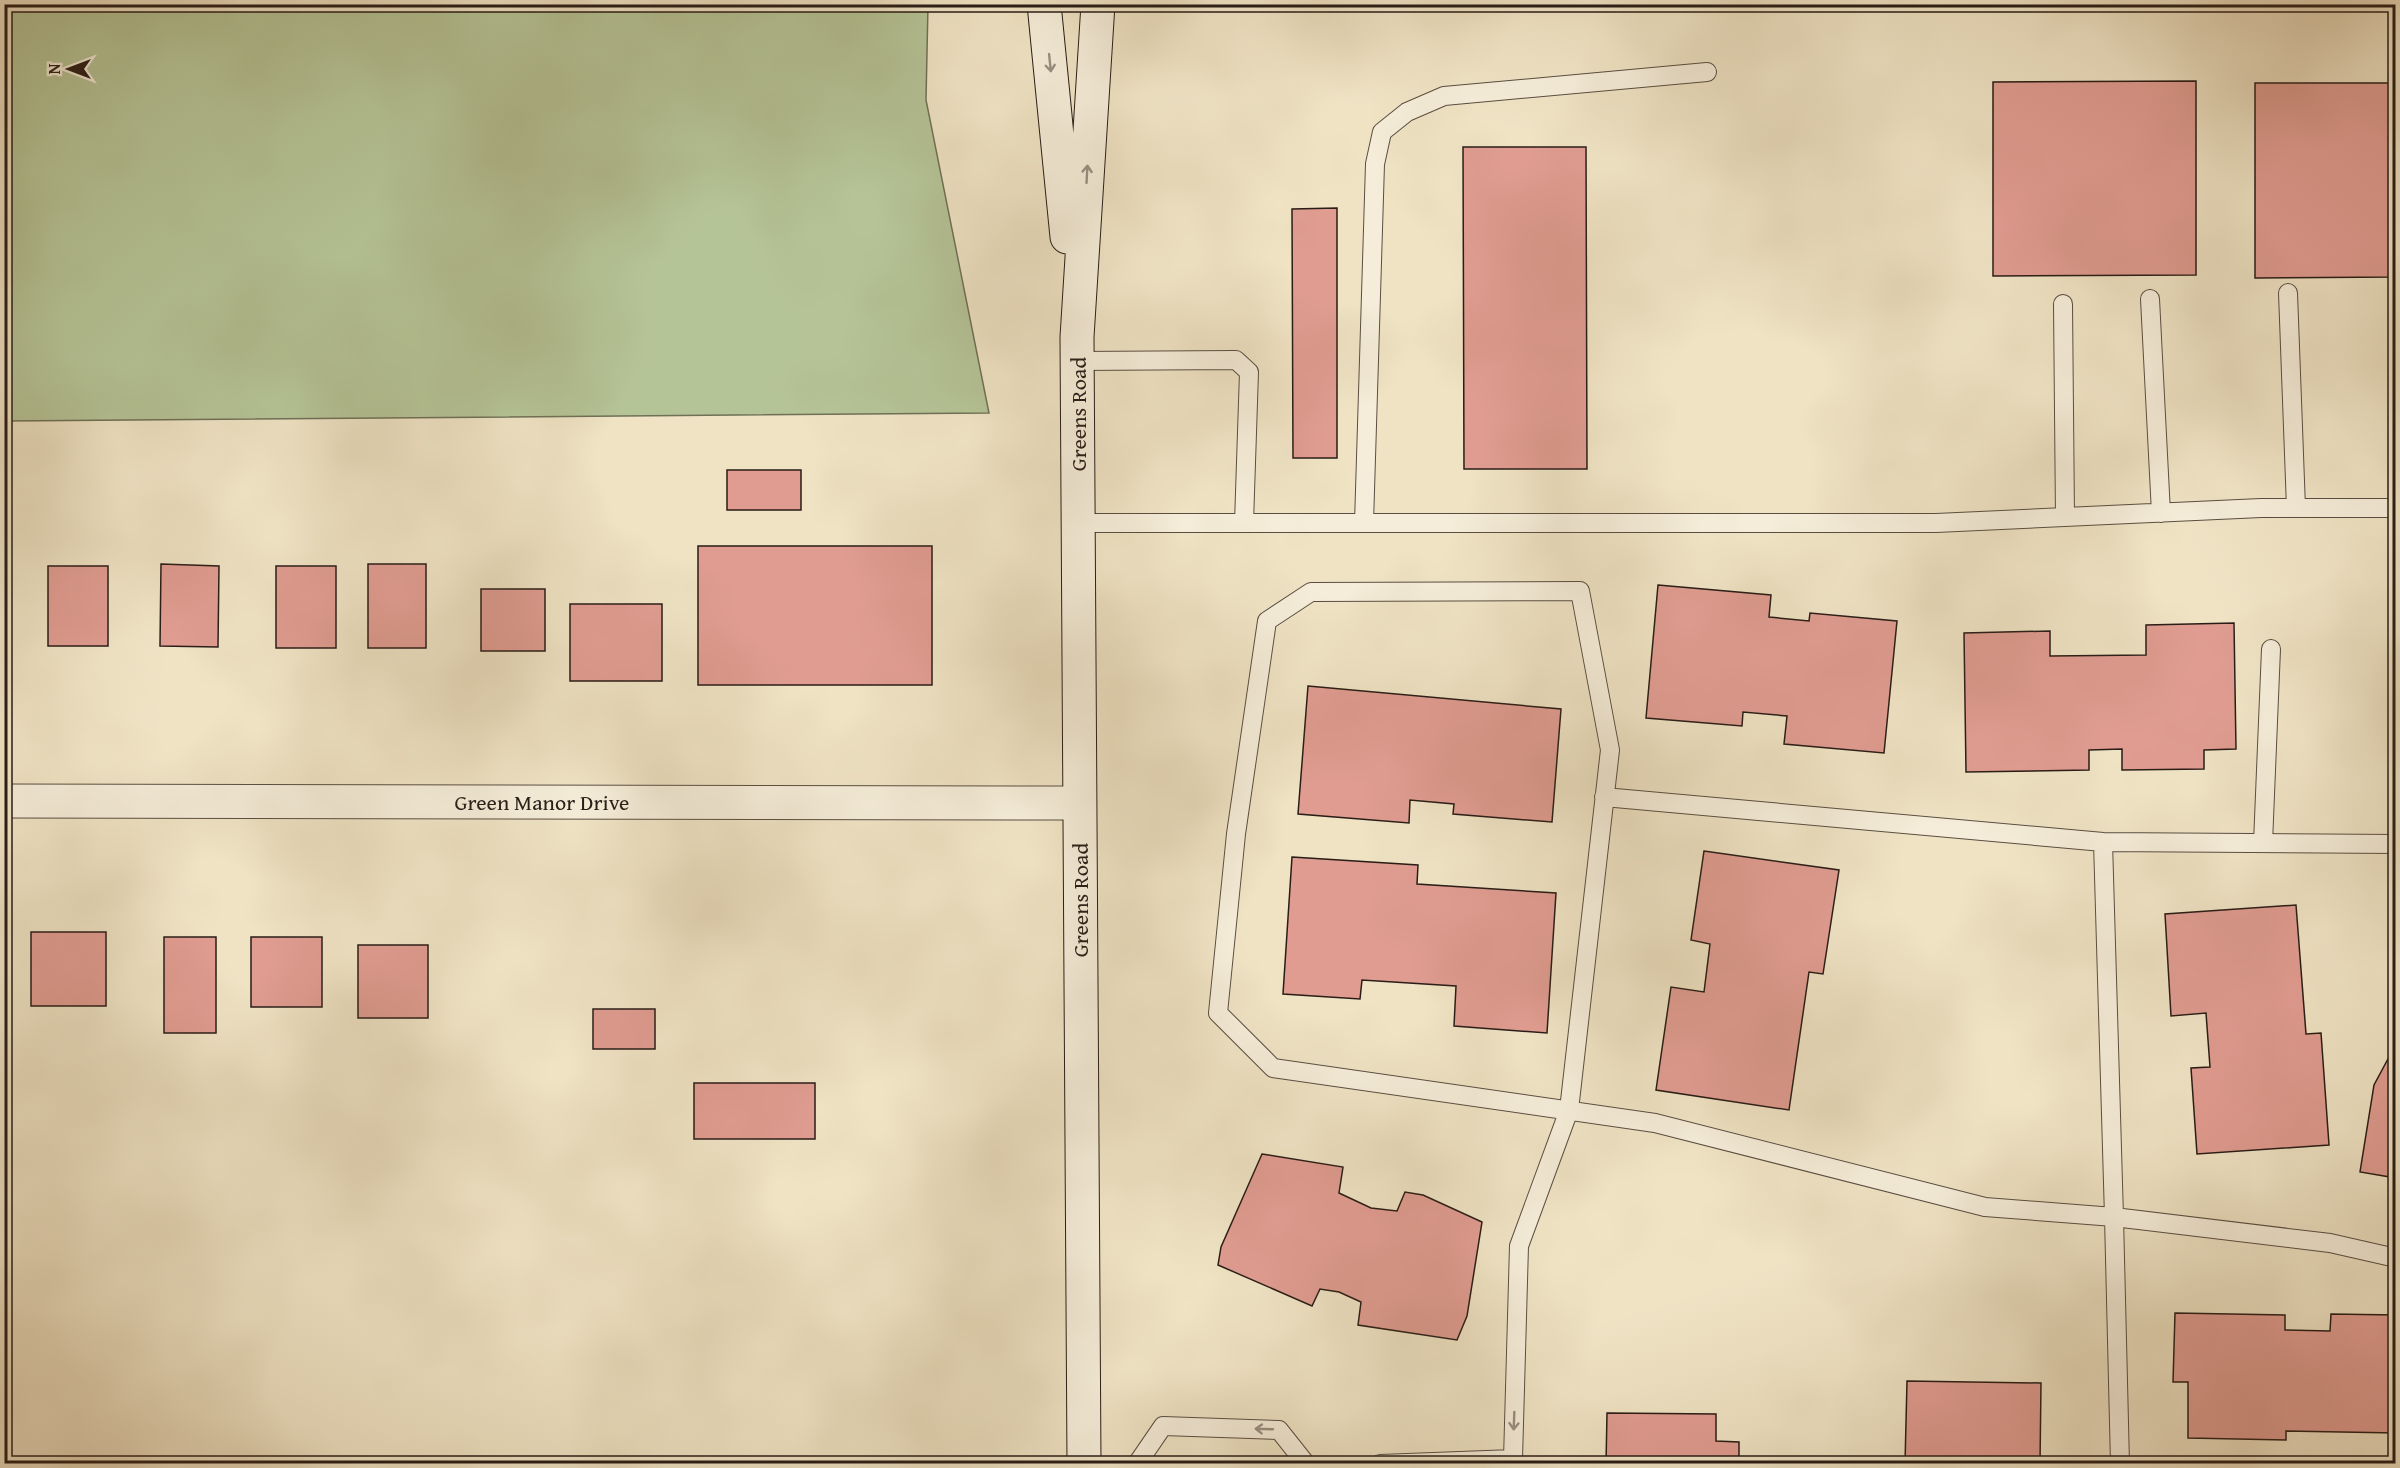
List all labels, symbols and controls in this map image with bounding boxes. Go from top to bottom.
north arrow [39,39,99,99]
one-way arrow [1045,52,1056,72]
text: N [42,63,66,74]
one-way arrow [1082,165,1093,185]
street label: Greens Road [1062,357,1094,471]
street label: Green Manor Drive [455,786,629,818]
street label: Greens Road [1064,843,1096,957]
one-way arrow [1508,1410,1520,1430]
one-way arrow [1254,1424,1274,1435]

